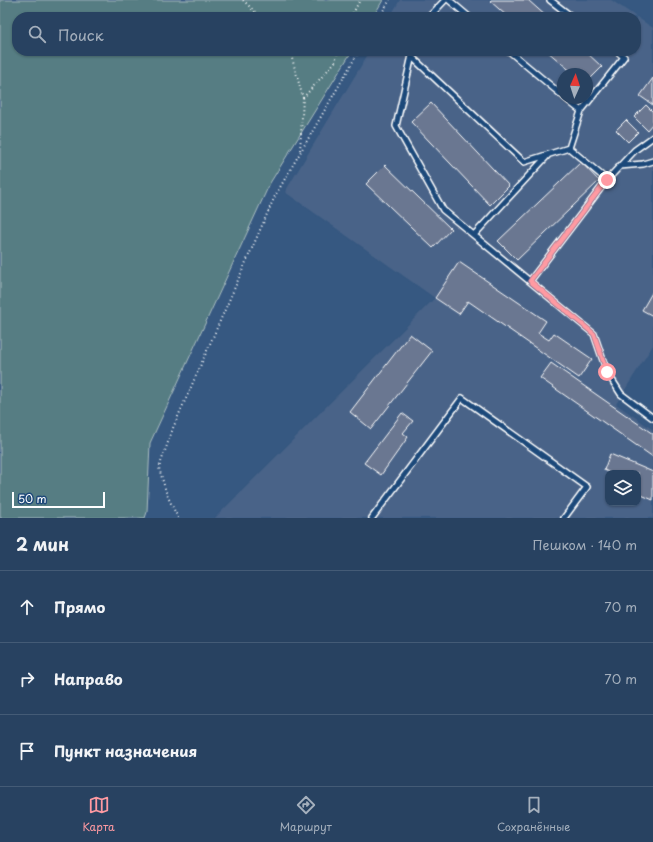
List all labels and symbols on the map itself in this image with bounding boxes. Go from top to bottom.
north arrow [557,68,593,104]
route end [598,171,616,189]
route start [598,363,616,381]
scale bar [12,490,105,509]

